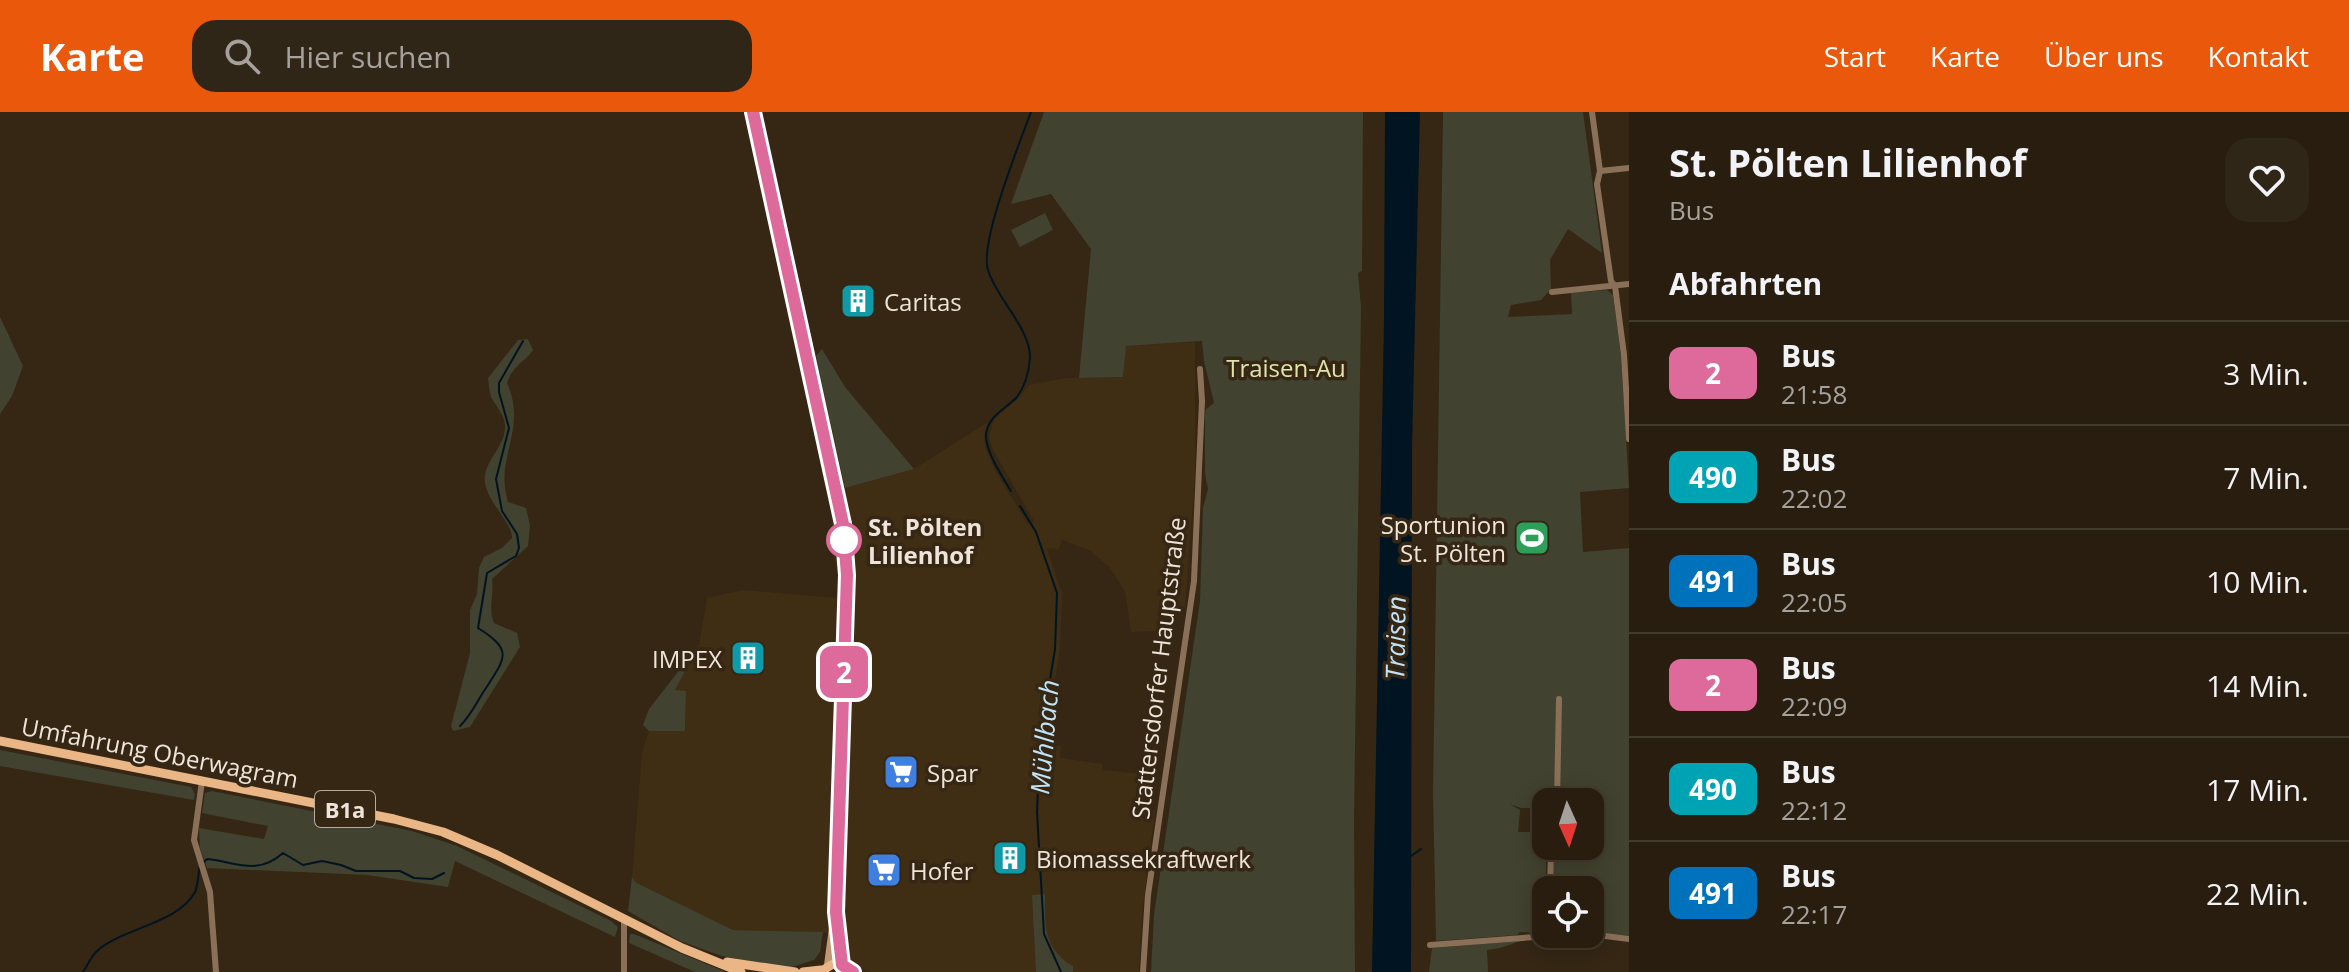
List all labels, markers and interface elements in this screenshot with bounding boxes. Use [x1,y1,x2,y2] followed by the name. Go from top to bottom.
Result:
[192,20,752,92] search box
[40,30,144,82] text: Karte
[220,34,264,78] icon: search
[284,36,452,77] text: Hier suchen
[1824,37,1886,75] text: Start
[1930,37,2000,75] text: Karte
[2044,37,2164,75] text: Über uns
[2208,37,2309,75] text: Kontakt
[1669,136,2027,188] text: St. Pölten Lilienhof
[2225,138,2309,222] button: heart
[1669,192,1714,228] text: Bus
[1669,263,1822,304] text: Abfahrten
[839,282,877,320] building icon: Caritas
[884,285,962,318] place label: Caritas
[1781,335,1836,376] text: Bus
[1226,351,1346,384] park label: Traisen-Au
[2223,353,2309,394] text: 3 Min.
[1705,354,1721,392] text: 2
[1781,376,1847,412] text: 21:58
[1781,439,1836,480] text: Bus
[2223,457,2309,498] text: 7 Min.
[1689,458,1737,496] text: 490
[1781,480,1847,516] text: 22:02
[1381,508,1506,569] place label: Sportunion St. Pölten
[868,510,982,571] place label: St. Pölten Lilienhof
[1123,515,1193,821] street label: Stattersdorfer Hauptstraße
[1513,519,1551,557] sports icon: Sportunion St. Pölten
[827,523,861,557] marker: St. Pölten Lilienhof
[1781,543,1836,584] text: Bus
[2206,561,2309,602] text: 10 Min.
[1689,562,1737,600] text: 491
[1781,584,1847,620] text: 22:05
[1376,596,1414,680] water label: Traisen
[729,639,767,677] building icon: IMPEX
[652,642,722,675] place label: IMPEX
[818,646,870,698] line badge: 2
[1781,647,1836,688] text: Bus
[836,653,852,691] text: 2
[2206,665,2309,706] text: 14 Min.
[1705,666,1721,704] text: 2
[1021,678,1067,796] water label: Mühlbach
[1781,688,1847,724] text: 22:09
[19,709,301,795] street label: Umfahrung Oberwagram
[1781,751,1836,792] text: Bus
[882,753,920,791] supermarket icon: Spar
[927,756,978,789] place label: Spar
[2206,769,2309,810] text: 17 Min.
[1689,770,1737,808] text: 490
[1532,788,1604,860] north arrow
[1532,788,1604,948] map controls
[315,791,375,827] road number: B1a
[1781,792,1847,828] text: 22:12
[991,839,1029,877] building icon: Biomassekraftwerk
[1036,842,1251,875] place label: Biomassekraftwerk
[865,851,903,889] supermarket icon: Hofer
[910,854,974,887] place label: Hofer
[1781,855,1836,896] text: Bus
[2206,873,2309,914] text: 22 Min.
[1689,874,1737,912] text: 491
[1532,876,1604,948] button: locate
[1781,896,1847,932] text: 22:17

